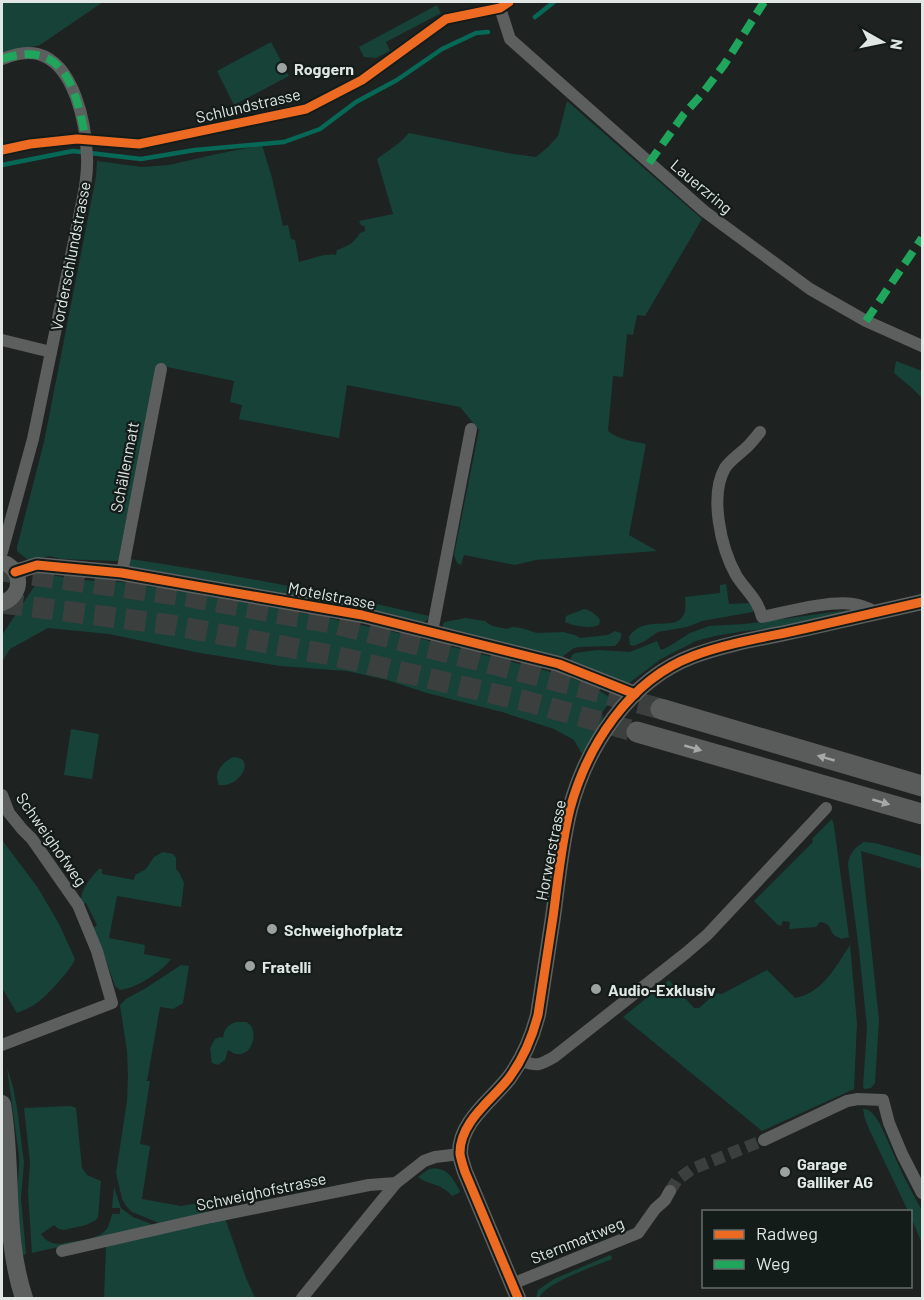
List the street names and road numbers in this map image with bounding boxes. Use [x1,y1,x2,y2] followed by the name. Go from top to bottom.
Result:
[194,84,302,126] street label: Schlundstrasse
[667,155,737,217] street label: Lauerzring
[46,180,94,332] street label: Vorderschlundstrasse
[106,420,142,514] street label: Schällenmatt
[286,577,378,613] street label: Motelstrasse
[13,789,91,889] street label: Schweighofweg
[531,798,569,902] street label: Horwerstrasse
[194,1168,328,1214] street label: Schweighofstrasse
[527,1213,627,1267] street label: Sternmattweg

